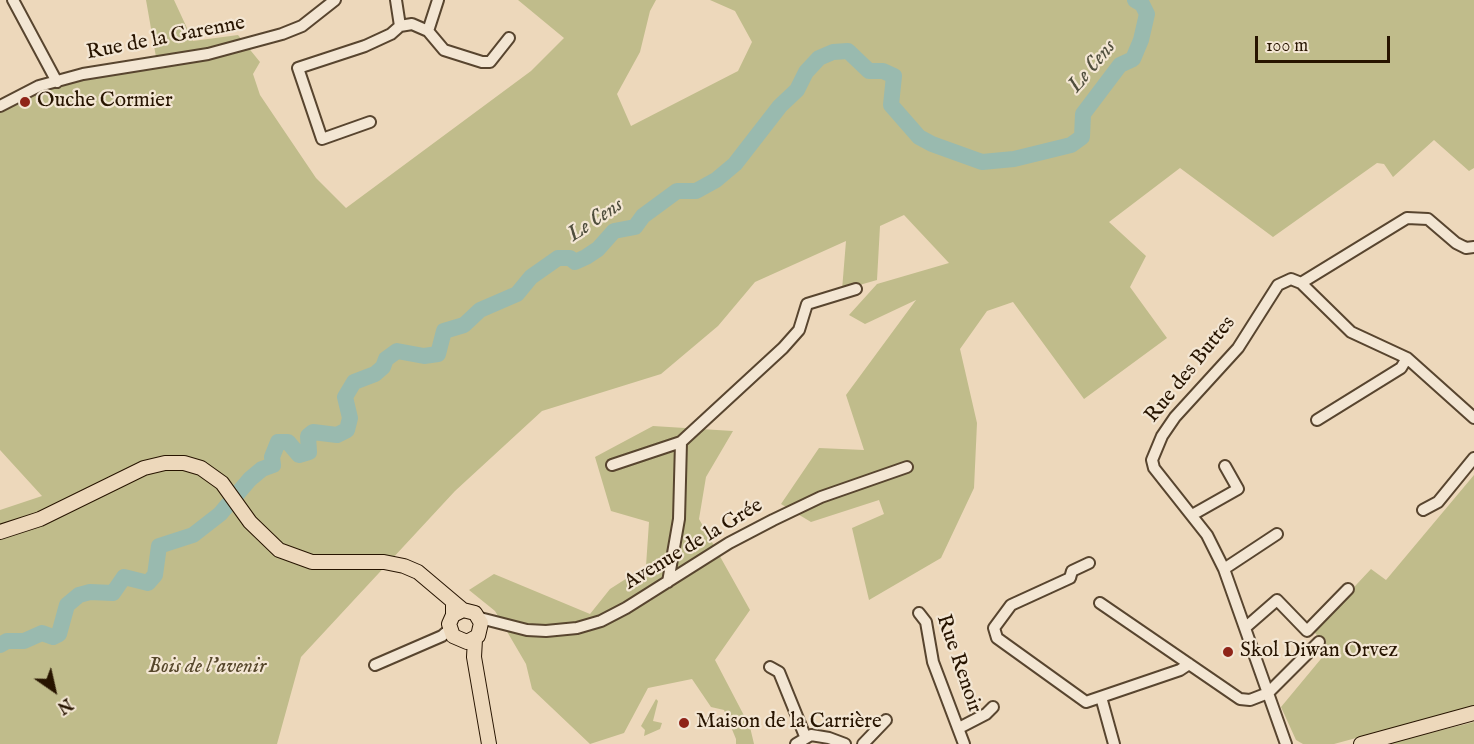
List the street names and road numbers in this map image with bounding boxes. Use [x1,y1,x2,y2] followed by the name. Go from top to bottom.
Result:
[85,11,247,67] street label: Rue de la Garenne
[1140,312,1242,428] street label: Rue des Buttes
[620,494,768,596] street label: Avenue de la Grée
[929,612,987,716] street label: Rue Renoir

